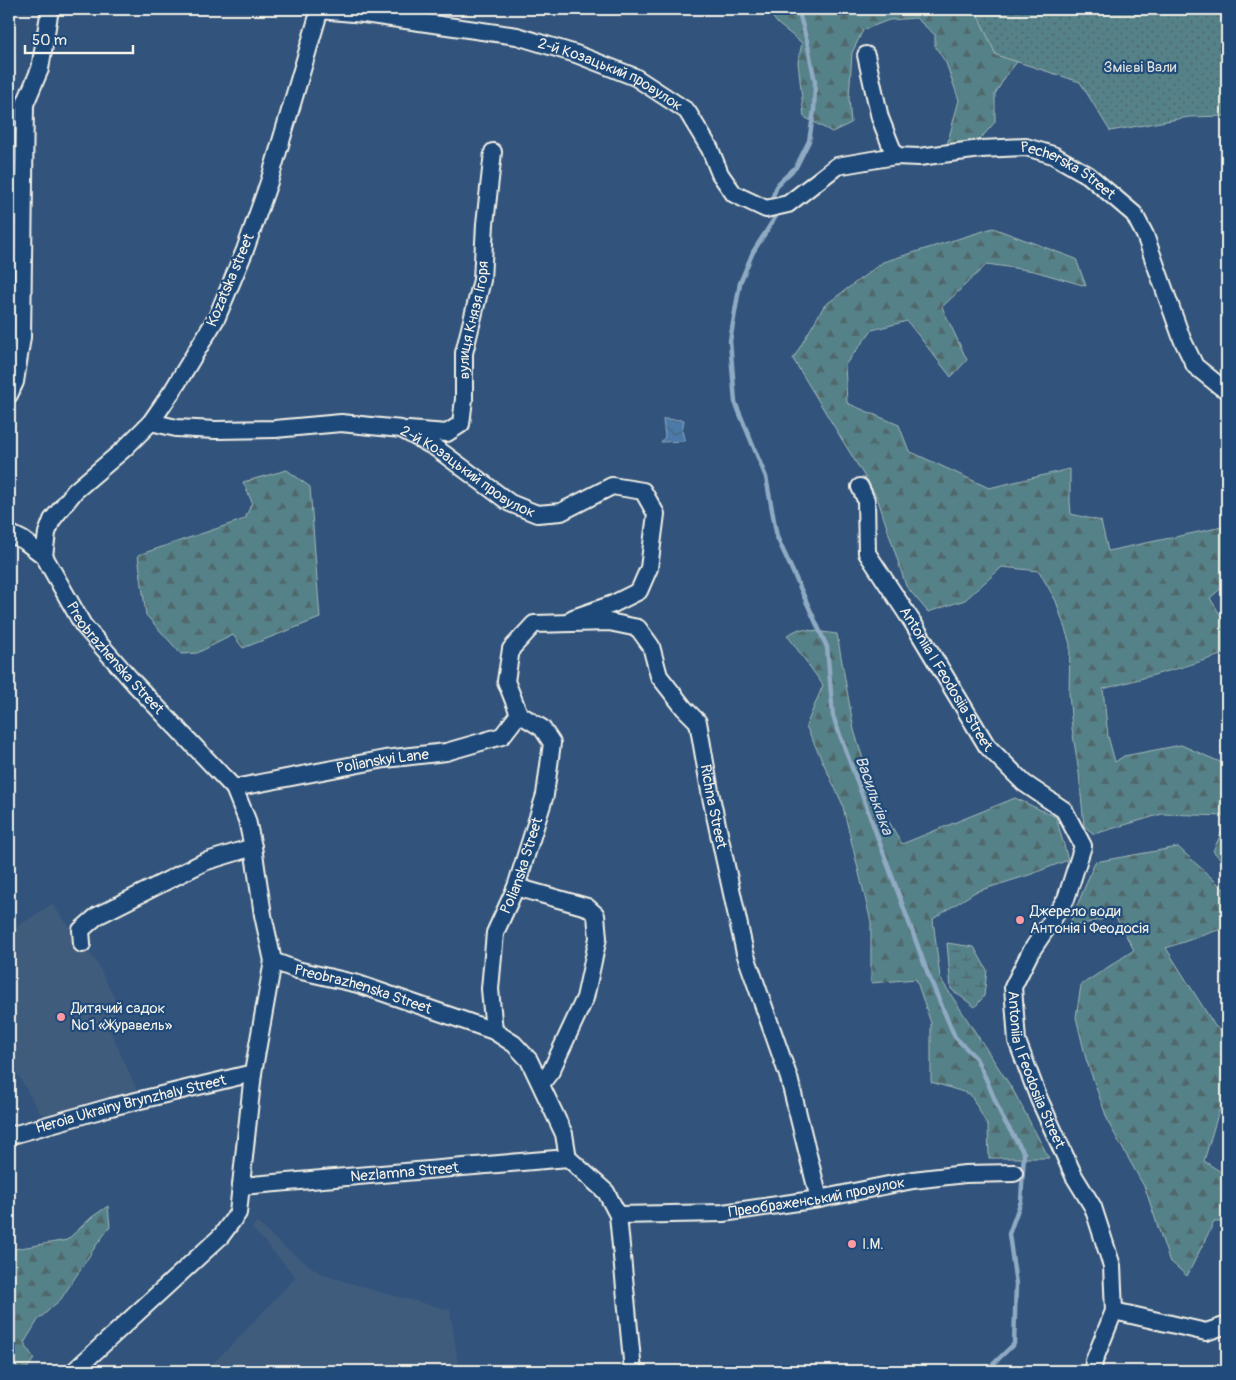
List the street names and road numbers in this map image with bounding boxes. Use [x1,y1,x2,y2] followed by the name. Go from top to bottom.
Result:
[536,34,686,116] street label: 2-й Козацький провулок
[1020,138,1120,205] street label: Pecherska Street
[202,230,259,330] street label: Kozatska street
[455,260,493,379] street label: вулиця Князя Ігоря
[397,421,538,522] street label: 2-й Козацький провулок
[62,598,169,719] street label: Preobrazhenska Street
[895,603,997,757] street label: Antoniia I Feodosiia Street
[335,745,430,778] street label: Polianskyi Lane
[696,763,731,851] street label: Richna Street
[496,814,548,917] street label: Polianska Street
[292,961,435,1019] street label: Preobrazhenska Street
[1003,990,1070,1152] street label: Antoniia I Feodosiia Street
[34,1071,229,1138] street label: Heroia Ukrainy Brynzhaly Street
[349,1158,460,1187] street label: Nezlamna Street
[727,1173,907,1222] street label: Преображенський провулок

